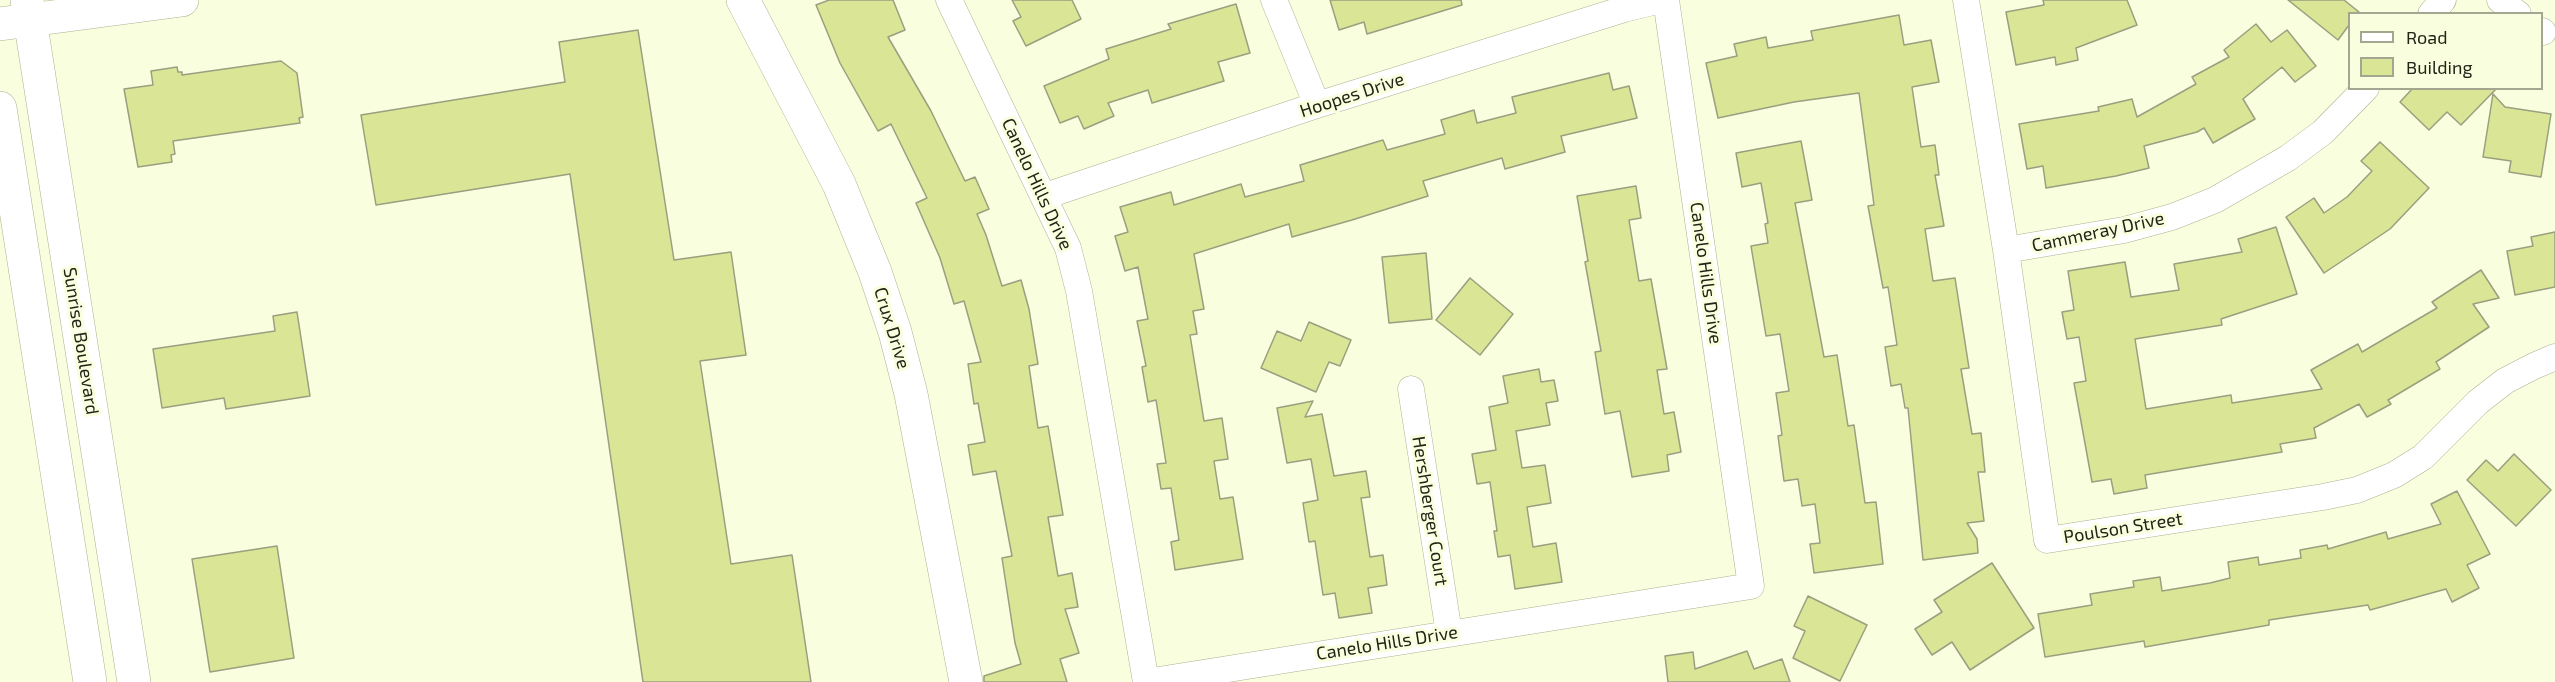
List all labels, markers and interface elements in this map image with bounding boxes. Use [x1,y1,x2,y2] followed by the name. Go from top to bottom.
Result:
[2348,12,2543,90] legend
[2406,26,2447,48] text: Road
[2406,56,2473,78] text: Building
[1297,68,1407,122] street label: Hoopes Drive
[997,115,1077,253] street label: Canelo Hills Drive
[1685,201,1727,345] street label: Canelo Hills Drive
[2030,207,2166,257] street label: Cammeray Drive
[59,266,103,416] street label: Sunrise Boulevard
[869,285,915,371] street label: Crux Drive
[1408,435,1452,587] street label: Hershberger Court
[2062,508,2184,548] street label: Poulson Street
[1315,621,1459,665] street label: Canelo Hills Drive

